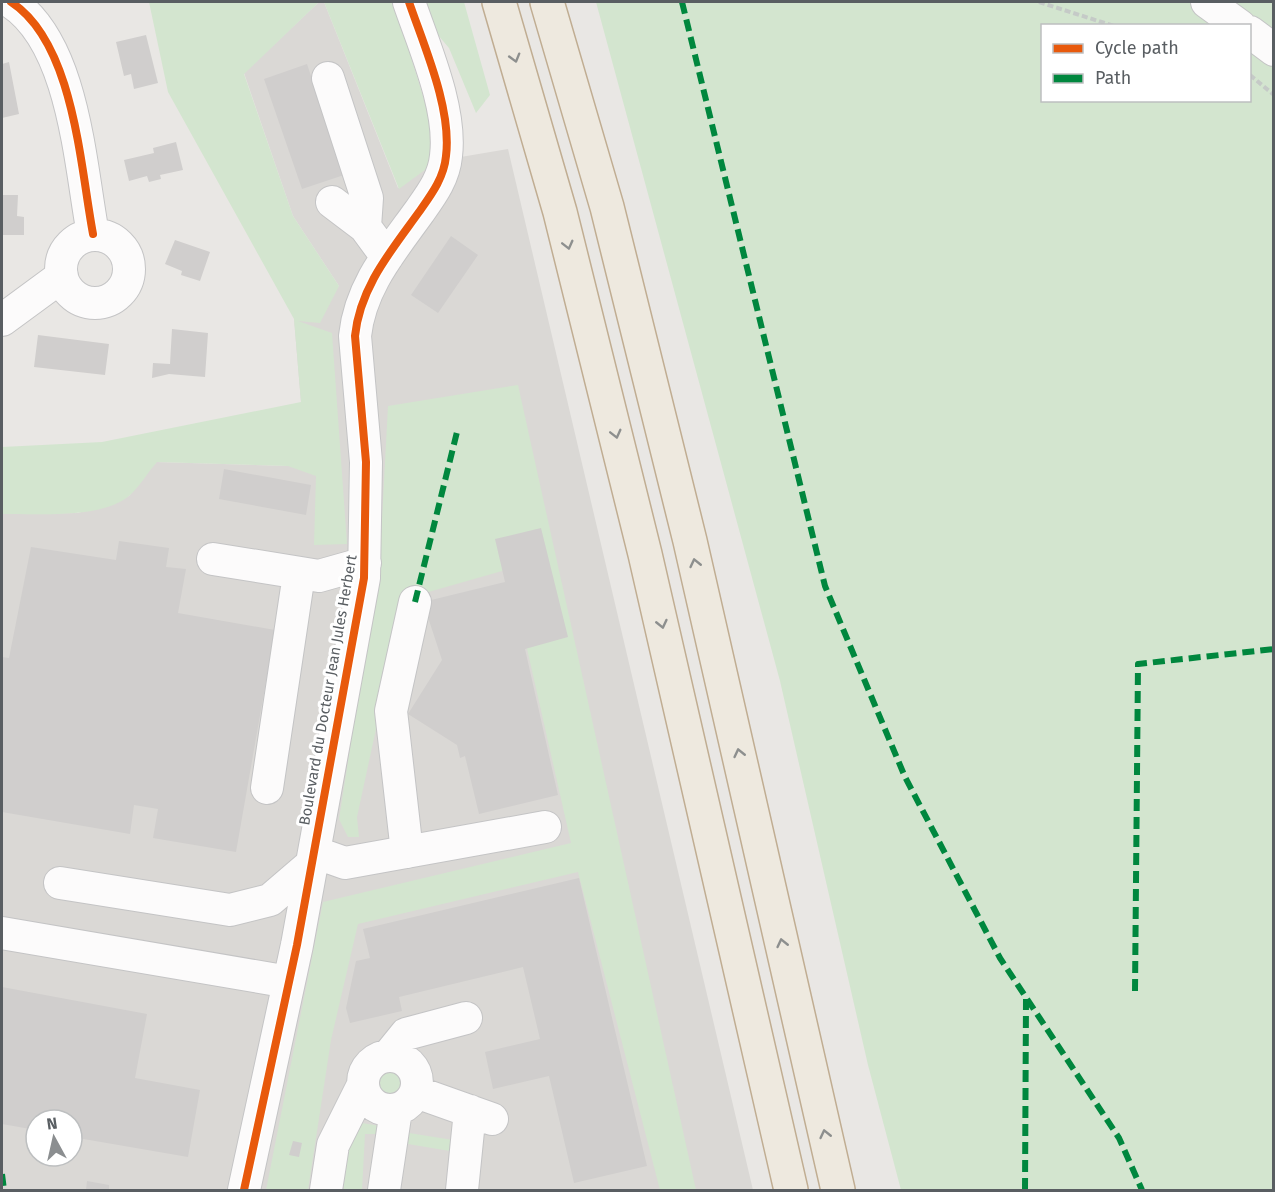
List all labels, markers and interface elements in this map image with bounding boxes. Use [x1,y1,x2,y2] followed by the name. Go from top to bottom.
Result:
[1041,24,1251,102] legend
[1095,37,1179,59] text: Cycle path
[508,52,520,63] one-way arrow
[1095,67,1131,89] text: Path
[561,240,574,250] one-way arrow
[609,429,622,439] one-way arrow
[295,553,361,827] street label: Boulevard du Docteur Jean Jules Herbert
[690,558,703,568] one-way arrow
[654,619,667,629] one-way arrow
[734,748,747,758] one-way arrow
[776,939,789,949] one-way arrow
[24,1108,84,1168] north arrow
[45,1113,59,1134] text: N
[820,1129,833,1139] one-way arrow

